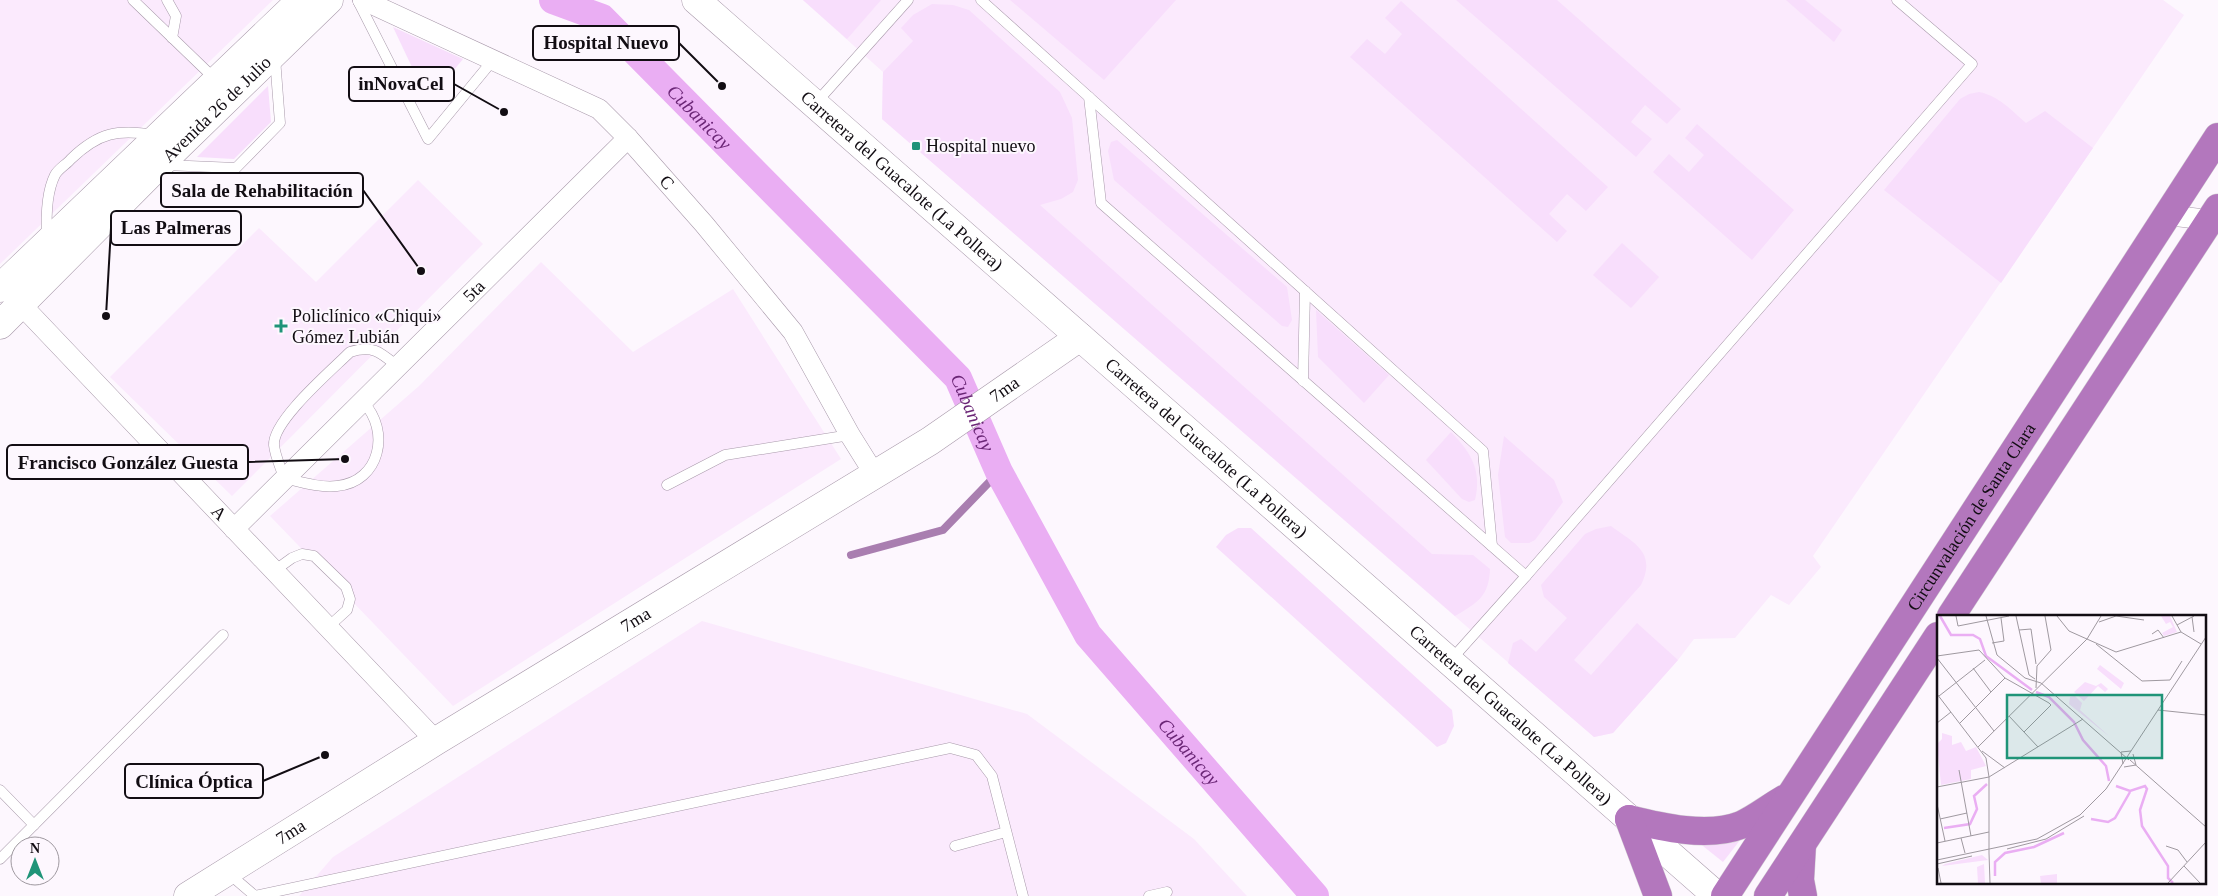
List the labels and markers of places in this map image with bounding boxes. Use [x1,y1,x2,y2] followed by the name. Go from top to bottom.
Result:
[533,26,679,60] callout: Hospital Nuevo
[349,67,454,101] callout: inNovaCel
[926,136,1036,156] place label: Hospital nuevo
[910,140,922,152] marker: Hospital nuevo
[161,173,363,207] callout: Sala de Rehabilitación
[111,211,241,245] callout: Las Palmeras
[292,306,442,347] place label: Policlínico «Chiqui» Gómez Lubián
[274,319,288,333] marker: Policlínico «Chiqui» Gómez Lubián
[7,445,248,479] callout: Francisco González Guesta
[125,764,263,798] callout: Clínica Óptica

